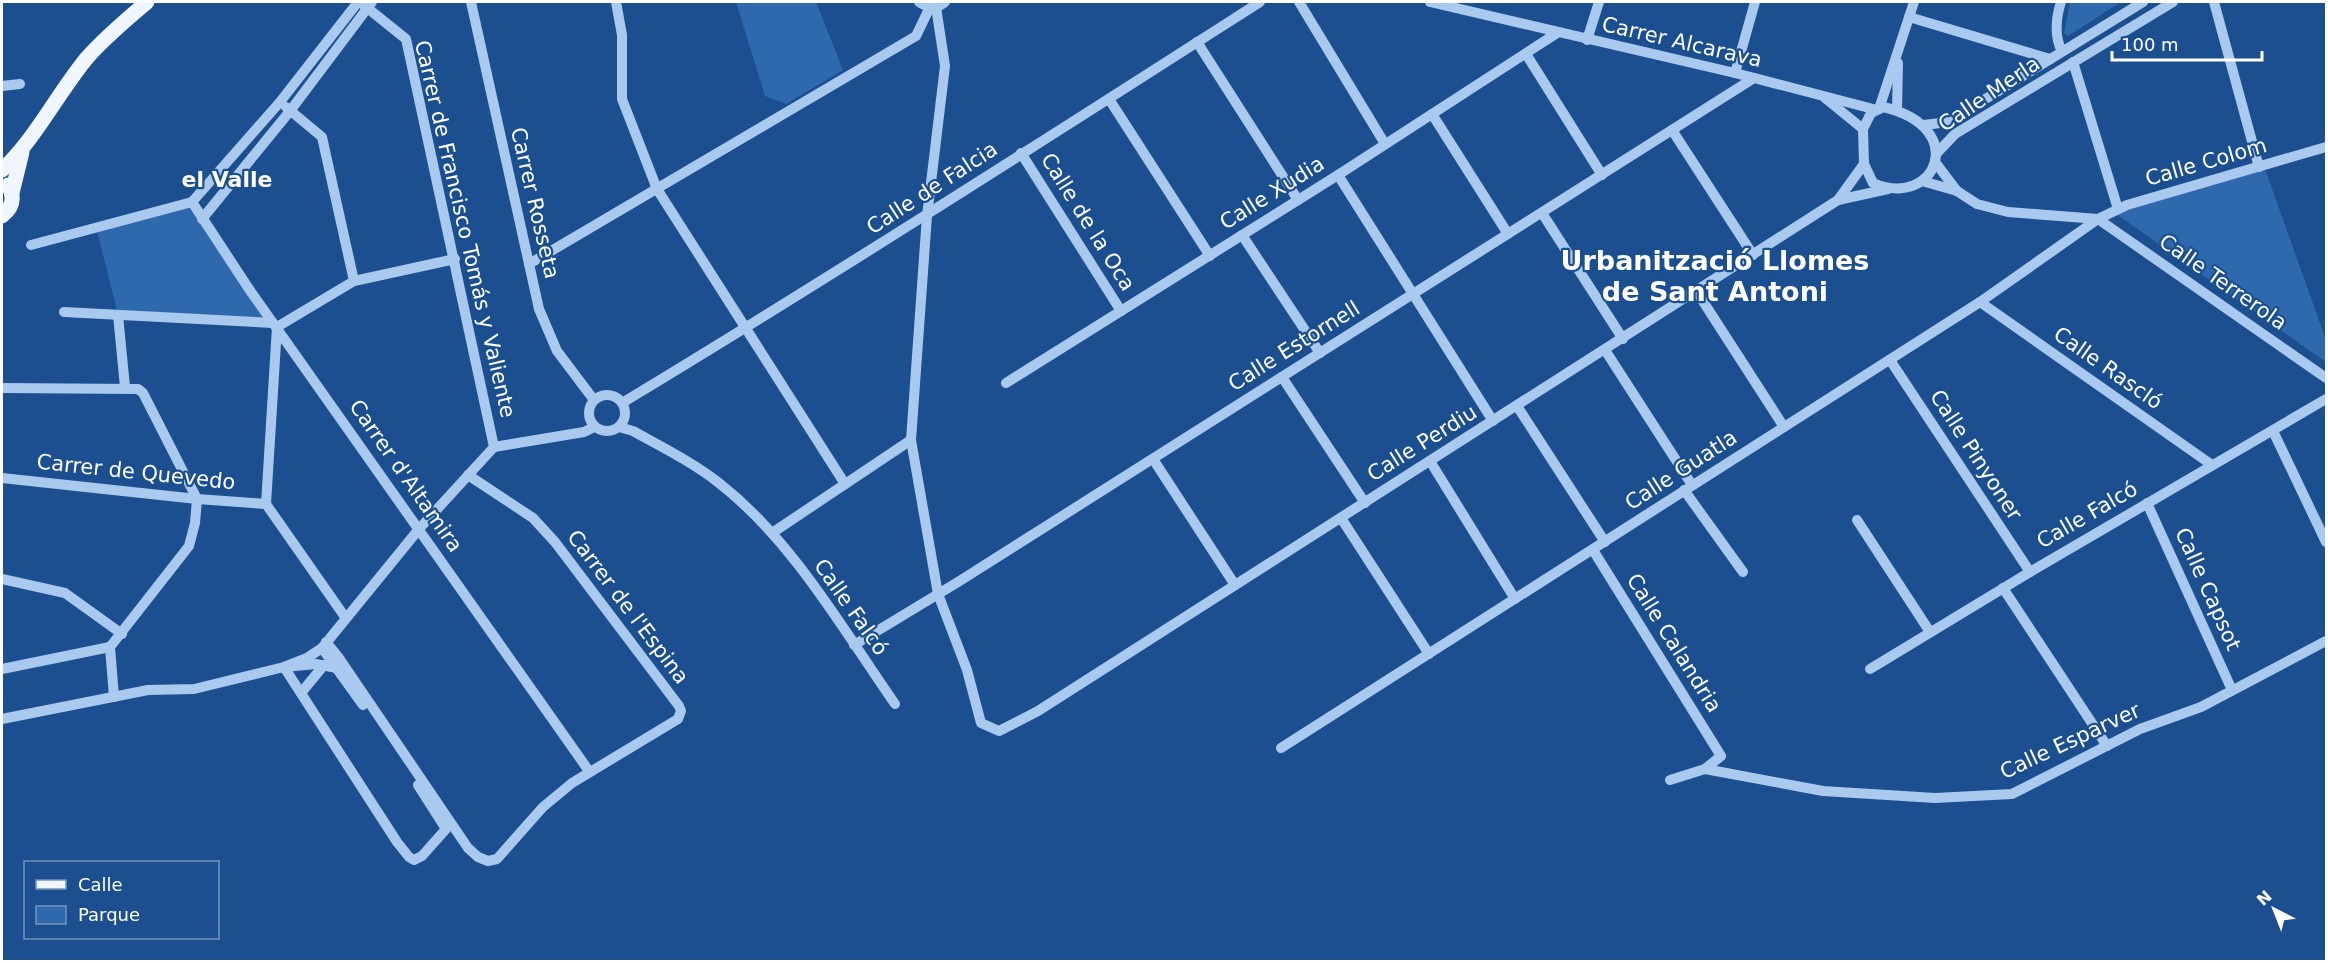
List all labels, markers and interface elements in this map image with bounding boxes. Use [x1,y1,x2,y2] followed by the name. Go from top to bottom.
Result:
[1600,12,1764,72] street label: Carrer Alcarava
[2112,24,2262,62] scale bar
[2121,34,2179,55] text: 100 m
[410,38,520,420] street label: Carrer de Francisco Tomás y Valiente
[1934,51,2044,137] street label: Calle Merla
[506,125,564,281] street label: Carrer Rosseta
[2142,133,2270,191] street label: Calle Colom
[862,137,1002,239] street label: Calle de Falcia
[1036,149,1140,295] street label: Calle de la Oca
[1215,151,1329,235] street label: Calle Xudia
[182,167,272,192] district label: el Valle
[2155,229,2291,335] street label: Calle Terrerola
[1561,245,1869,307] district label: Urbanització Llomes de Sant Antoni
[1224,296,1364,396] street label: Calle Estornell
[2049,322,2167,414] street label: Calle Rascló
[1925,385,2027,525] street label: Calle Pinyoner
[344,395,468,557] street label: Carrer d'Altamira
[1363,400,1481,486] street label: Calle Perdiu
[1621,425,1741,515] street label: Calle Guatla
[36,450,236,494] street label: Carrer de Quevedo
[2032,477,2142,553] street label: Calle Falcó
[2170,524,2246,654] street label: Calle Capsot
[562,525,694,689] street label: Carrer de l'Espina
[809,554,893,660] street label: Calle Falcó
[1622,569,1726,717] street label: Calle Calandria
[1996,698,2144,784] street label: Calle Esparver
[24,861,219,939] legend
[78,874,123,895] text: Calle
[2244,879,2304,939] north arrow
[2253,887,2276,910] text: N
[78,904,140,925] text: Parque

